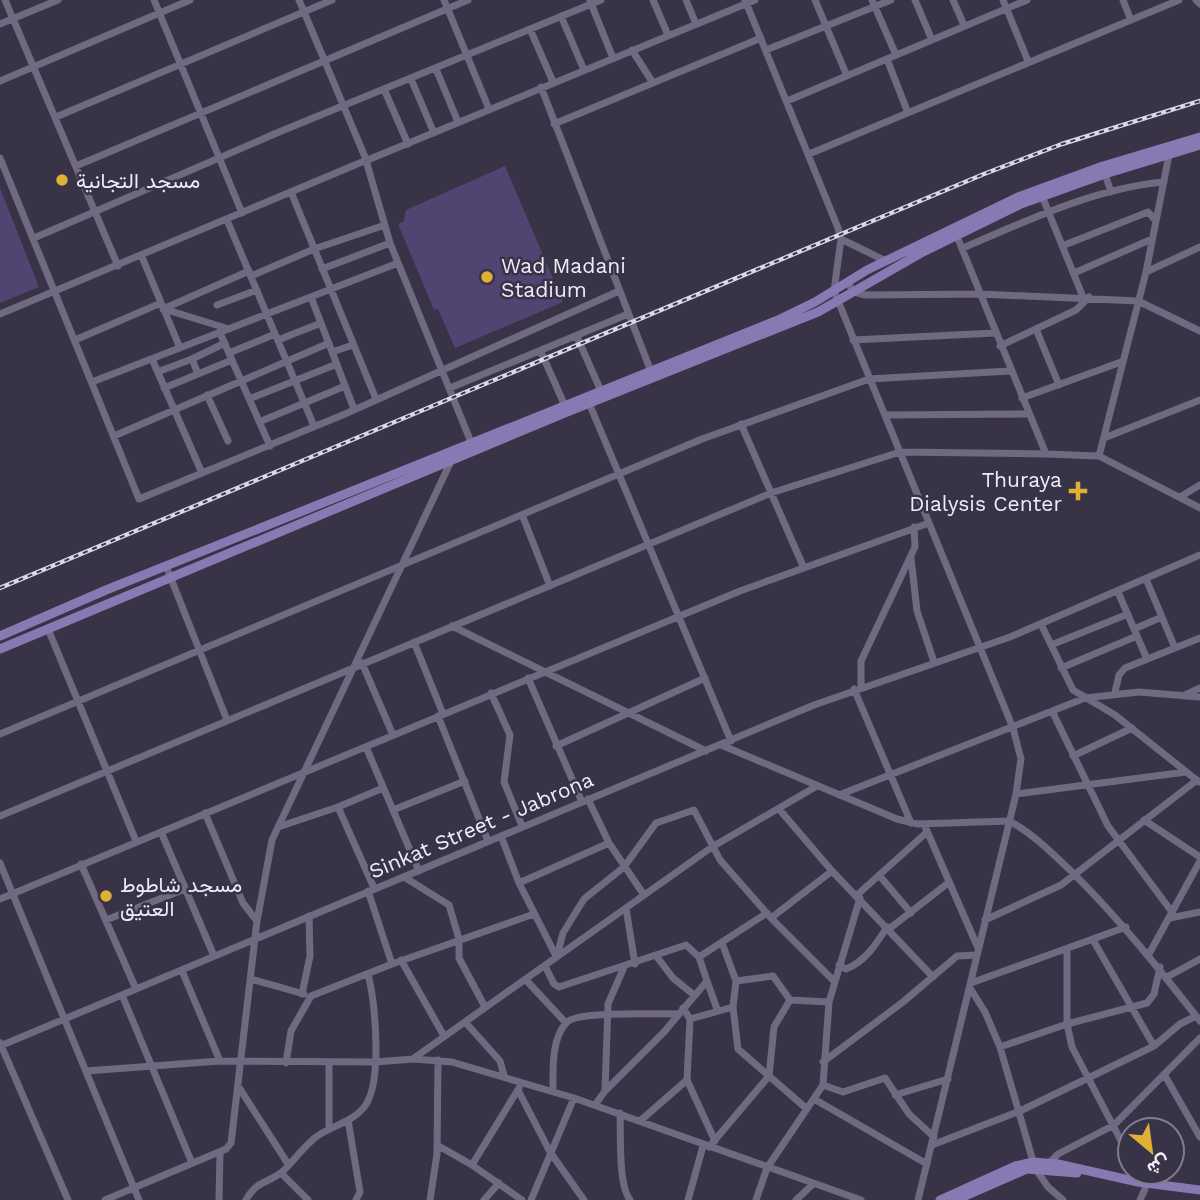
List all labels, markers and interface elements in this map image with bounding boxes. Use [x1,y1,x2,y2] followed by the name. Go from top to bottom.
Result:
[76,168,200,193] place label: مسجد التجانية
[54,172,70,188] marker: مسجد التجانية
[501,253,626,302] place label: Wad Madani Stadium
[479,269,495,285] marker: Wad Madani Stadium
[909,467,1062,516] place label: Thuraya Dialysis Center
[1068,481,1088,501] marker: Thuraya Dialysis Center
[365,766,597,884] street label: Sinkat Street - Jabrona
[120,872,242,921] place label: مسجد شاطوط العتيق
[98,888,114,904] marker: مسجد شاطوط العتيق
[1116,1116,1186,1186] north arrow
[1143,1150,1175,1181] text: ش

